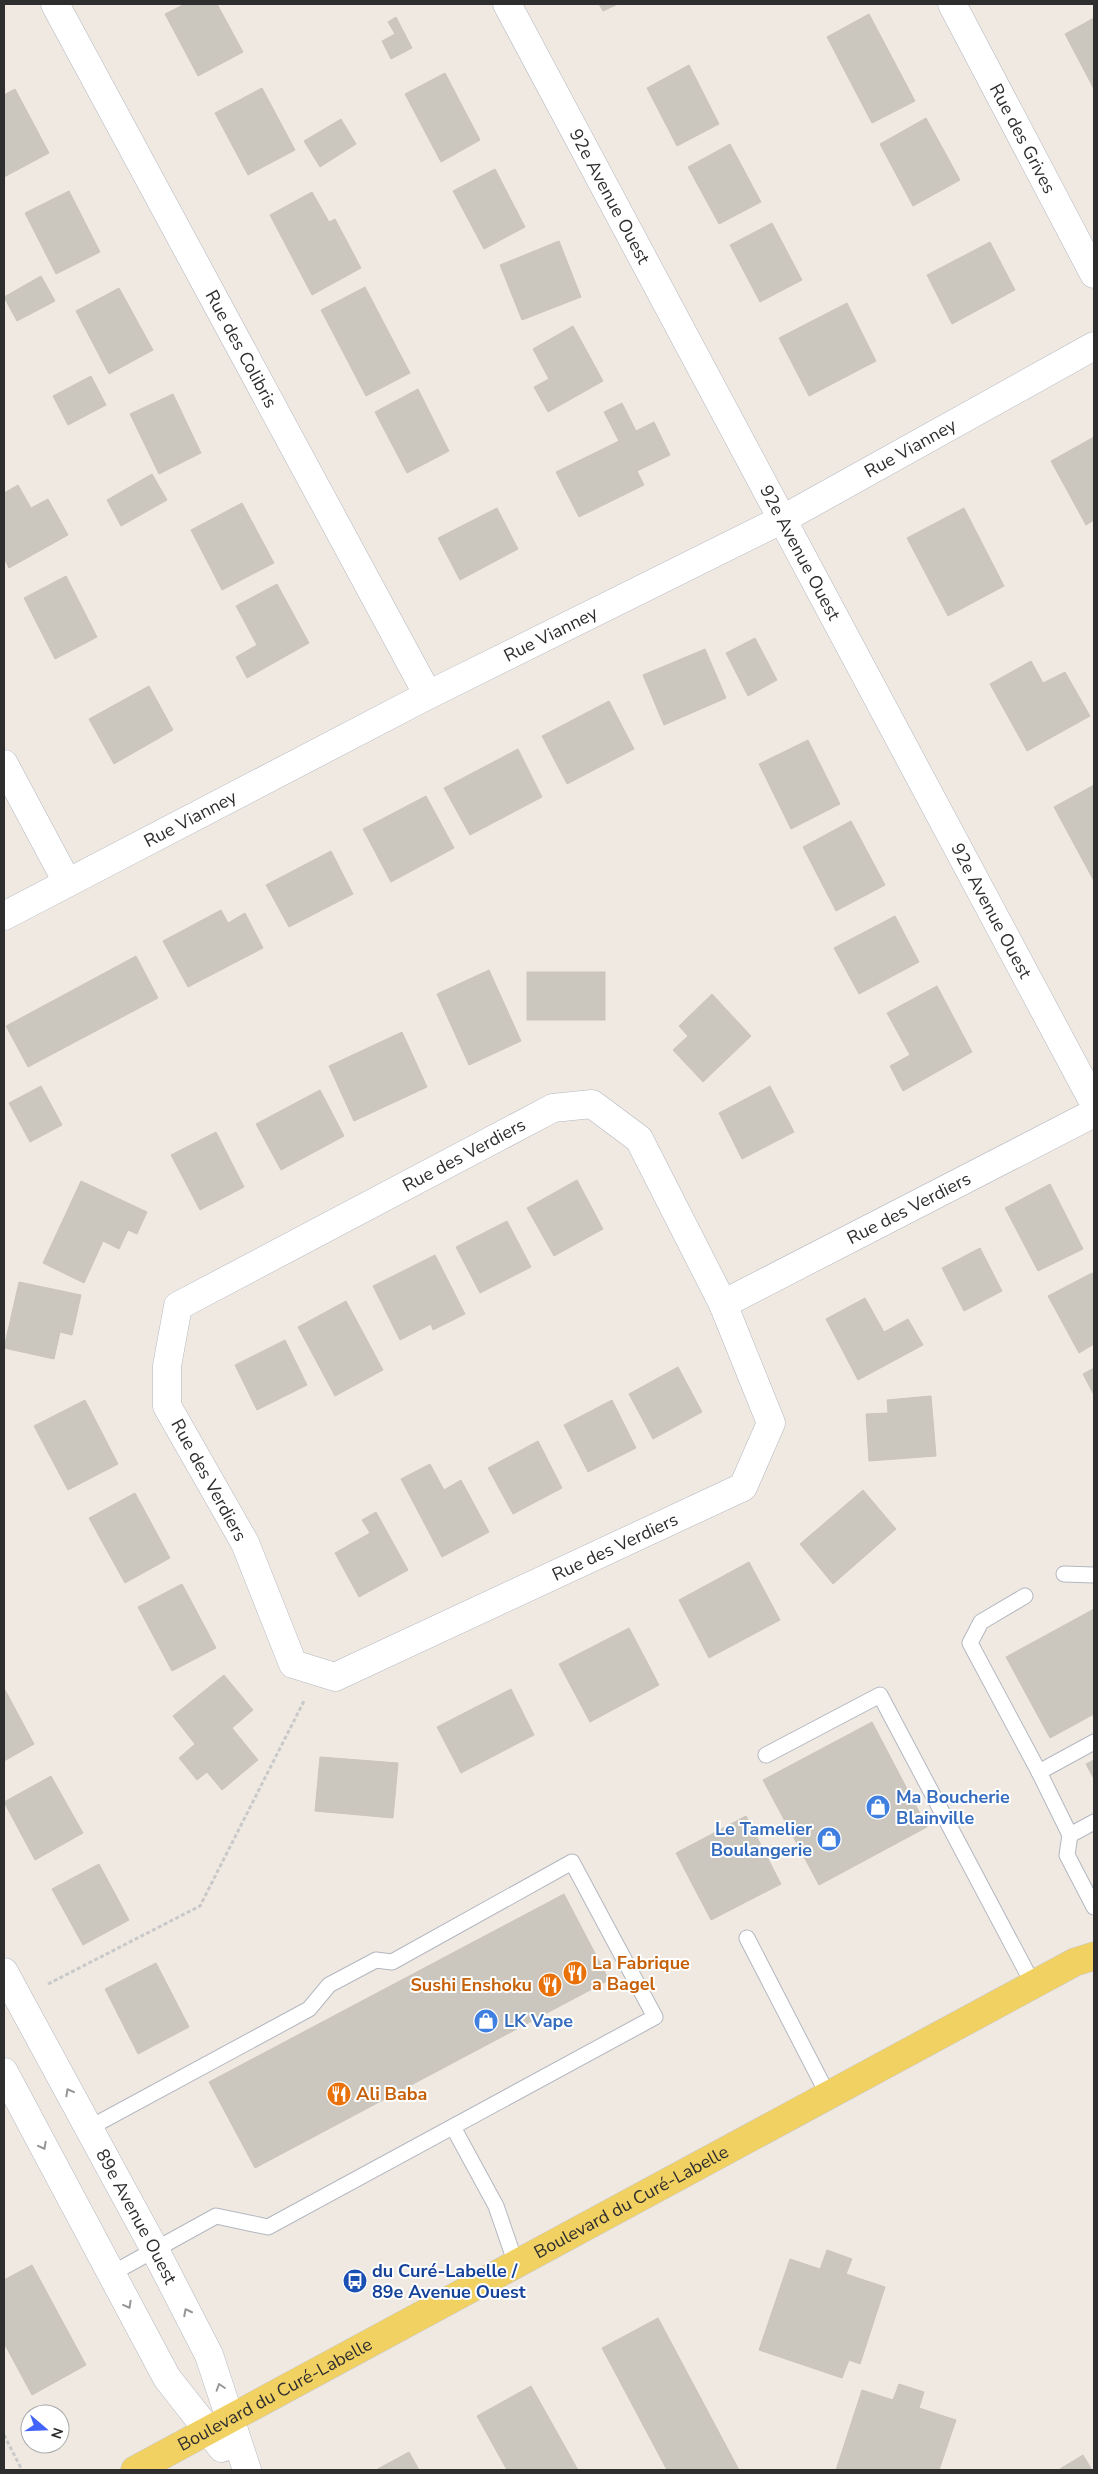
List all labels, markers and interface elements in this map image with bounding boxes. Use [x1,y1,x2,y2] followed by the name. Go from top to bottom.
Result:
[984,79,1062,198] street label: Rue des Grives
[564,124,656,269] street label: 92e Avenue Ouest
[200,286,283,412] street label: Rue des Colibris
[860,413,961,483] street label: Rue Vianney
[754,481,846,625] street label: 92e Avenue Ouest
[500,601,602,668] street label: Rue Vianney
[140,784,242,853] street label: Rue Vianney
[945,839,1038,983] street label: 92e Avenue Ouest
[398,1112,530,1198] street label: Rue des Verdiers
[843,1166,975,1250] street label: Rue des Verdiers
[165,1415,253,1545] street label: Rue des Verdiers
[548,1507,682,1587] street label: Rue des Verdiers
[896,1785,1010,1830] place label: Ma Boucherie Blainville
[865,1794,891,1820] shop icon: Ma Boucherie Blainville
[711,1817,812,1862] place label: Le Tamelier Boulangerie
[816,1826,842,1852] shop icon: Le Tamelier Boulangerie
[592,1951,690,1996] place label: La Fabrique a Bagel
[562,1960,588,1986] restaurant icon: La Fabrique a Bagel
[537,1972,563,1998] restaurant icon: Sushi Enshoku
[410,1973,532,1997] place label: Sushi Enshoku
[473,2008,499,2034] shop icon: LK Vape
[504,2009,573,2033] place label: LK Vape
[326,2081,352,2107] restaurant icon: Ali Baba
[356,2082,427,2106] place label: Ali Baba
[65,2088,75,2097] one-way arrow
[530,2140,733,2264] street label: Boulevard du Curé-Labelle
[37,2141,47,2150] one-way arrow
[90,2145,183,2289] street label: 89e Avenue Ouest
[372,2259,526,2304] place label: du Curé-Labelle / 89e Avenue Ouest
[342,2268,368,2294] bus stop icon: du Curé-Labelle / 89e Avenue Ouest
[122,2300,132,2309] one-way arrow
[183,2308,193,2317] one-way arrow
[173,2332,376,2457] street label: Boulevard du Curé-Labelle
[215,2383,225,2392] one-way arrow
[20,2404,70,2454] north arrow
[46,2425,68,2441] text: N

